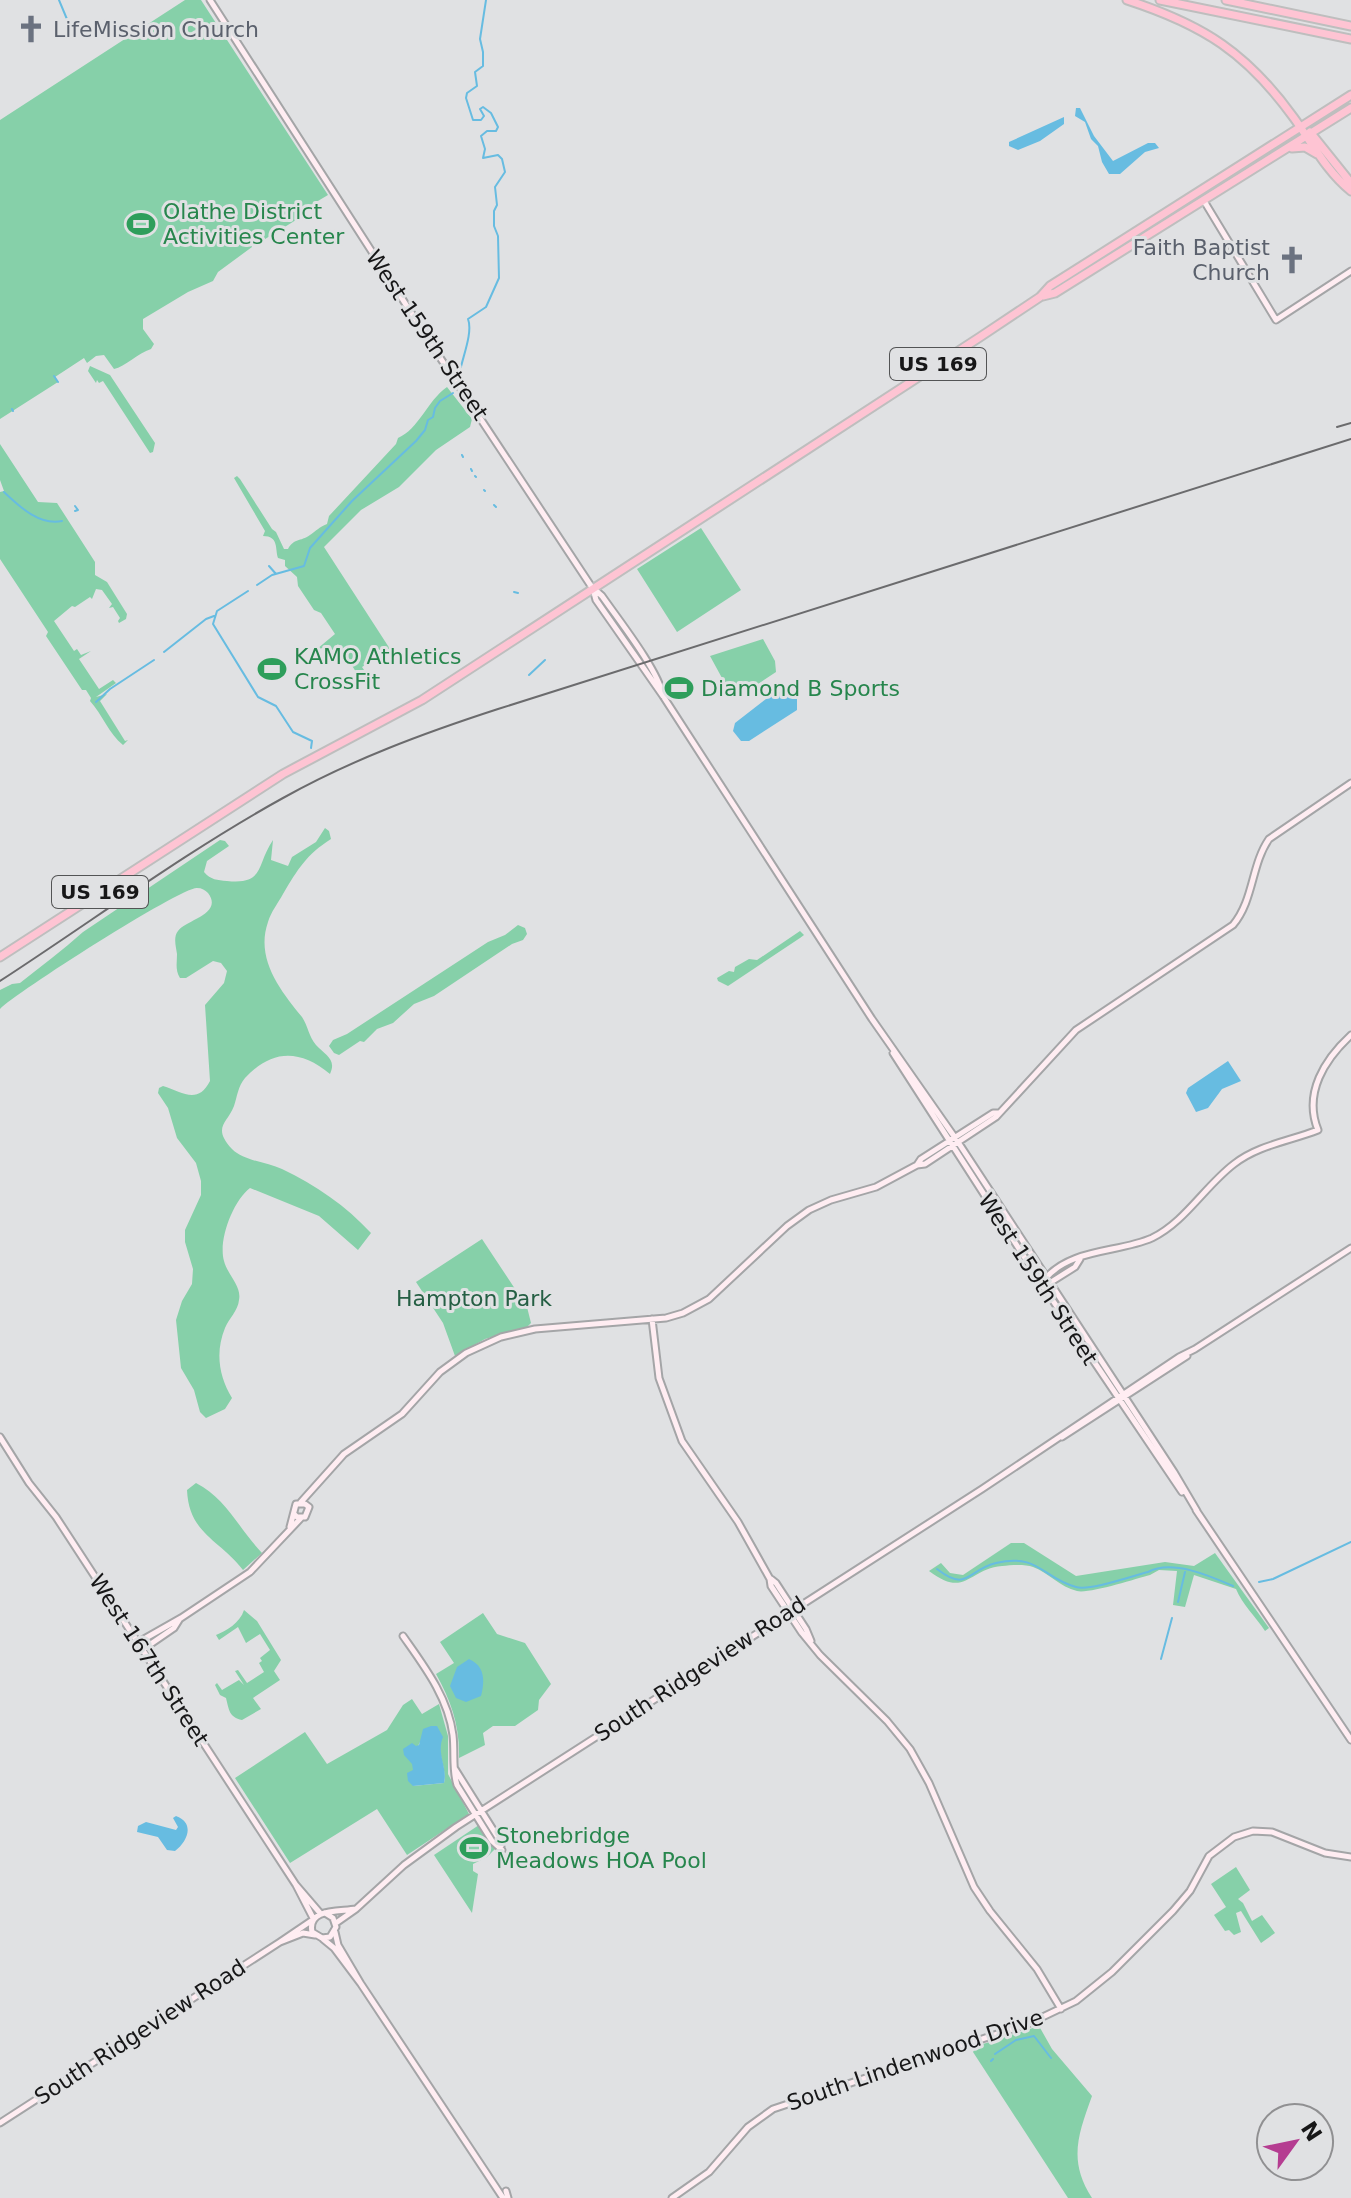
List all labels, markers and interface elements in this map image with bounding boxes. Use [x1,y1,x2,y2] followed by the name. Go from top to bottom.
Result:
[16,14,46,44] church icon: LifeMission Church
[53,17,259,42] place label: LifeMission Church
[163,199,345,249] place label: Olathe District Activities Center
[126,209,156,239] sports icon: Olathe District Activities Center
[1133,235,1270,285] place label: Faith Baptist Church
[361,245,493,425] street label: West 159th Street
[1277,245,1307,275] church icon: Faith Baptist Church
[890,348,986,380] road number: US 169
[294,644,462,694] place label: KAMO Athletics CrossFit
[257,654,287,684] sports icon: KAMO Athletics CrossFit
[664,673,694,703] sports icon: Diamond B Sports
[701,676,900,701] place label: Diamond B Sports
[52,876,148,908] road number: US 169
[973,1189,1103,1370] street label: West 159th Street
[396,1286,552,1311] park label: Hampton Park
[84,1570,214,1751] street label: West 167th Street
[590,1591,810,1747] street label: South Ridgeview Road
[496,1823,707,1873] place label: Stonebridge Meadows HOA Pool
[459,1833,489,1863] sports icon: Stonebridge Meadows HOA Pool
[30,1954,250,2110] street label: South Ridgeview Road
[784,2004,1046,2116] street label: South Lindenwood Drive
[1255,2102,1335,2182] north arrow
[1296,2117,1327,2146] text: N

